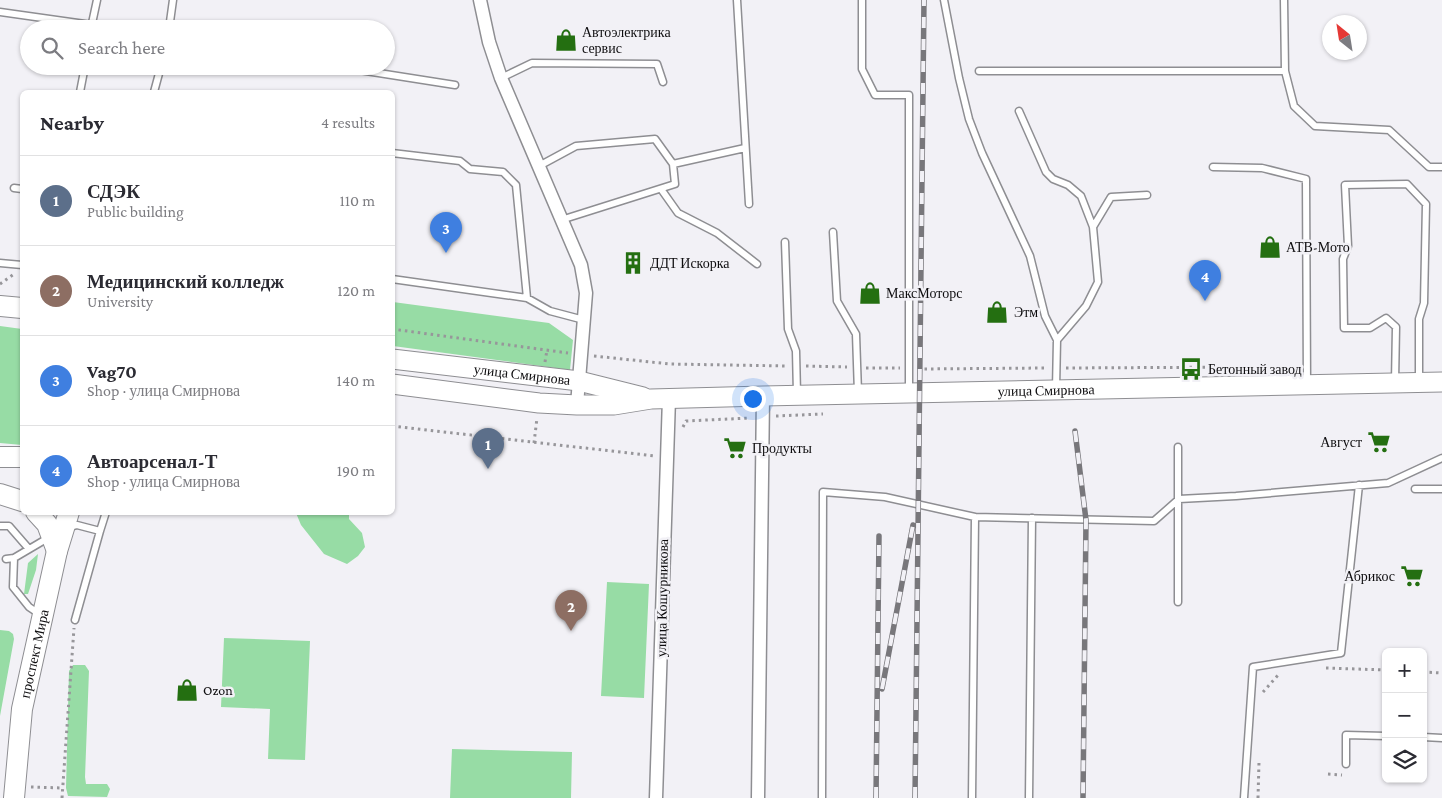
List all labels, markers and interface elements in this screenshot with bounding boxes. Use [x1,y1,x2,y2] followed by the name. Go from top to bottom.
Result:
[1322,15,1367,60] north arrow
[20,20,395,75] search box
[582,24,671,56] place label: Автоэлектрика сервис
[553,27,579,53] shop icon: Автоэлектрика сервис
[38,34,66,62] icon: search
[78,37,165,58] text: Search here
[40,111,104,135] text: Nearby
[321,114,375,131] text: 4 results
[87,181,140,202] text: СДЭК
[53,192,59,209] text: 1
[339,192,375,209] text: 110 m
[87,203,184,220] text: Public building
[430,212,462,253] pin: 3
[1257,234,1283,260] shop icon: АТВ-Мото
[1286,239,1350,255] place label: АТВ-Мото
[620,250,646,276] building icon: ДДТ Искорка
[650,255,730,271] place label: ДДТ Искорка
[1189,260,1221,301] pin: 4
[87,271,284,292] text: Медицинский колледж
[857,280,883,306] shop icon: МаксМоторс
[52,282,60,299] text: 2
[337,282,375,299] text: 120 m
[886,285,962,301] place label: МаксМоторс
[87,293,153,310] text: University
[984,299,1010,325] shop icon: Этм
[1014,304,1038,320] place label: Этм
[1178,356,1204,382] bus stop icon: Бетонный завод
[87,361,137,382] text: Vag70
[473,361,572,388] street label: улица Смирнова
[1208,361,1302,377] place label: Бетонный завод
[52,372,60,389] text: 3
[337,372,375,389] text: 140 m
[997,381,1096,399] street label: улица Смирнова
[87,382,240,399] text: Shop · улица Смирнова
[740,386,766,412] your location
[472,428,504,469] pin: 1
[1366,429,1392,455] supermarket icon: Август
[1320,434,1362,450] place label: Август
[722,435,748,461] supermarket icon: Продукты
[752,440,813,456] place label: Продукты
[87,451,217,472] text: Автоарсенал-Т
[52,462,60,479] text: 4
[337,462,375,479] text: 190 m
[87,473,240,490] text: Shop · улица Смирнова
[653,538,671,657] street label: улица Кошурникова
[1399,563,1425,589] supermarket icon: Абрикос
[1344,568,1395,584] place label: Абрикос
[555,590,587,631] pin: 2
[17,607,52,700] street label: проспект Мира
[1382,648,1427,783] map controls
[1382,648,1427,693] button: +
[174,677,200,703] shop icon: Ozon
[203,682,233,698] place label: Ozon
[1382,693,1427,738] button: −
[1382,738,1427,783] button: layers

